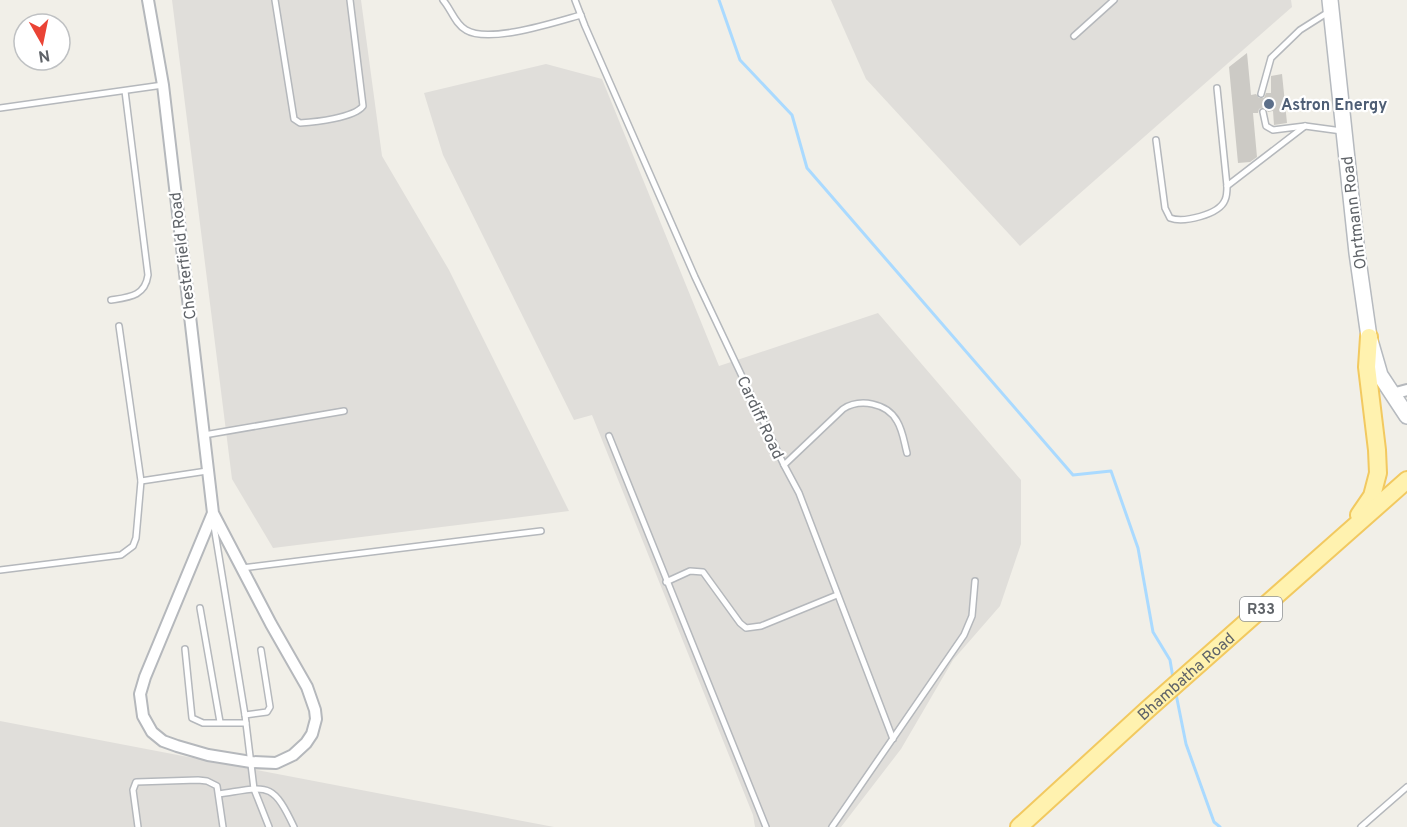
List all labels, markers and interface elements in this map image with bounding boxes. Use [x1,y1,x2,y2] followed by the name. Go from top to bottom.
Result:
[12,12,72,72] north arrow
[37,44,51,66] text: N
[1281,96,1387,116] place label: Astron Energy
[1262,97,1276,111] marker: Astron Energy
[1338,155,1372,271] street label: Ohrtmann Road
[166,191,202,321] street label: Chesterfield Road
[731,373,787,463] street label: Cardiff Road
[1240,597,1282,621] road number: R33
[1134,629,1240,726] street label: Bhambatha Road

